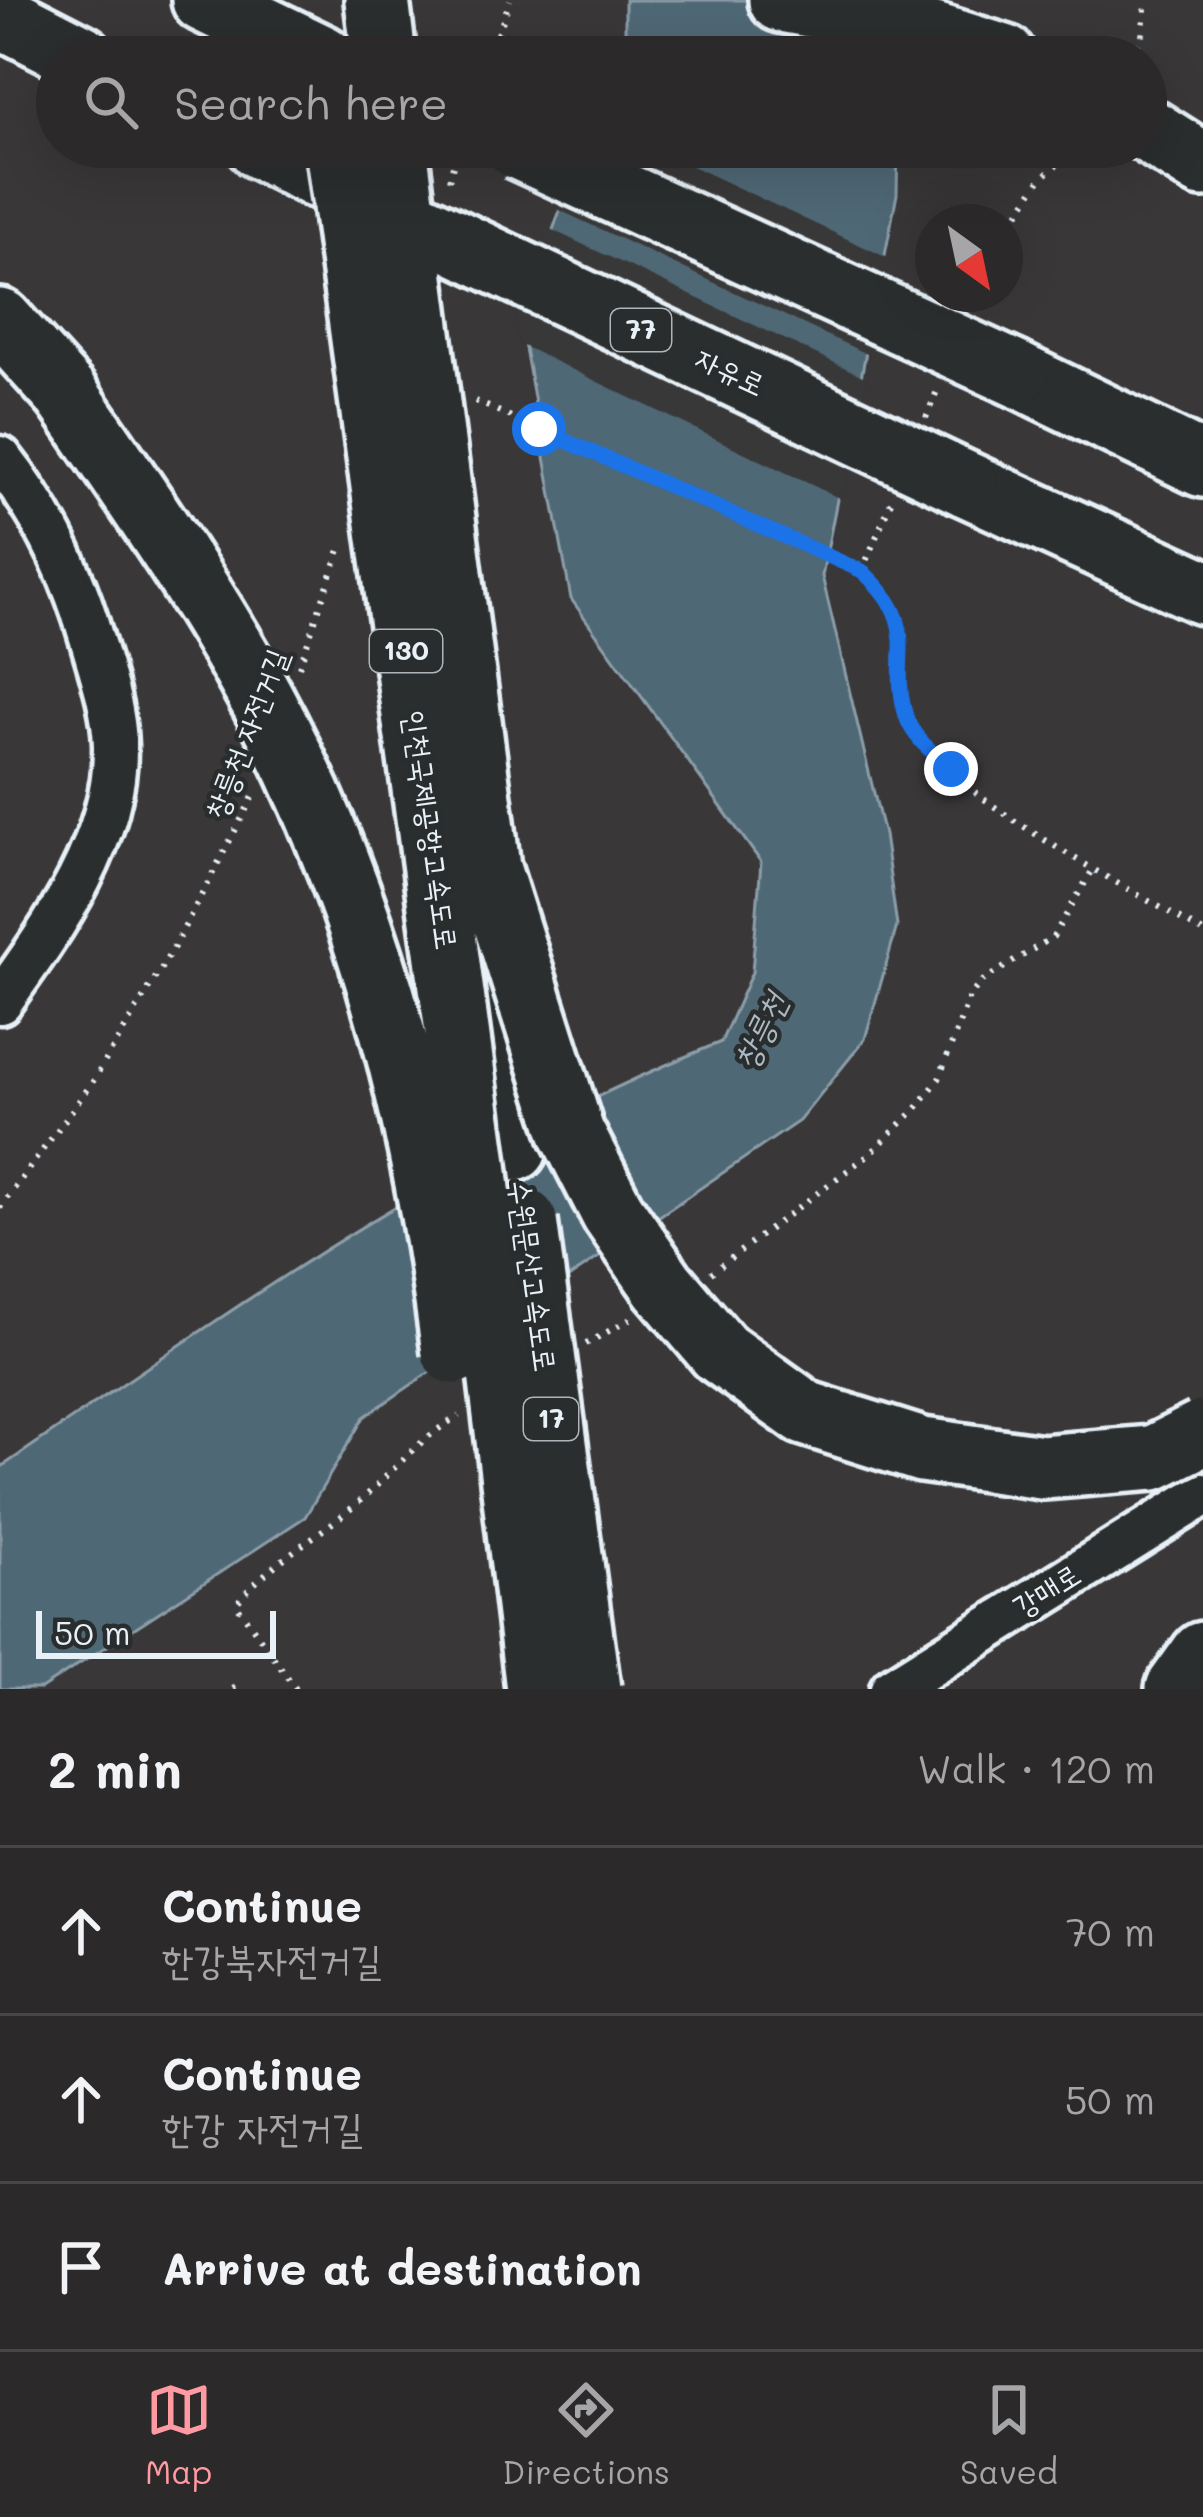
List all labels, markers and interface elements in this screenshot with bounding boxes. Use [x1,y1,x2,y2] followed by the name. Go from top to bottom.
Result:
[36,36,1167,168] search box
[78,69,144,135] icon: search
[174,73,448,131] text: Search here
[915,204,1023,312] north arrow
[611,309,671,351] road number: 77
[690,337,772,404] street label: 자유로
[512,402,566,456] route start
[370,630,442,672] road number: 130
[194,643,296,824] street label: 창릉천 자전거길
[395,707,469,952] street label: 인천국제공항고속도로
[924,742,978,796] route end
[722,982,797,1076] water label: 창릉천
[501,1177,567,1374] street label: 수원문산고속도로
[524,1398,578,1440] road number: 17
[1005,1553,1087,1625] street label: 강매로
[36,1605,276,1658] scale bar
[54,1610,130,1653] text: 50 m
[48,1734,182,1801] text: 2 min
[917,1742,1155,1793] text: Walk · 120 m
[162,1875,362,1933] text: Continue
[48,1898,114,1964] icon: ahead
[1066,1905,1155,1956] text: 70 m
[162,1933,382,1984] text: 한강북자전거길
[162,2043,362,2101] text: Continue
[48,2066,114,2132] icon: ahead
[1065,2073,1155,2124] text: 50 m
[162,2101,363,2152] text: 한강 자전거길
[48,2234,114,2300] icon: arrive
[162,2238,642,2296] text: Arrive at destination
[145,2377,212,2492] tab: Map
[502,2377,670,2492] tab: Directions
[960,2377,1058,2492] tab: Saved

